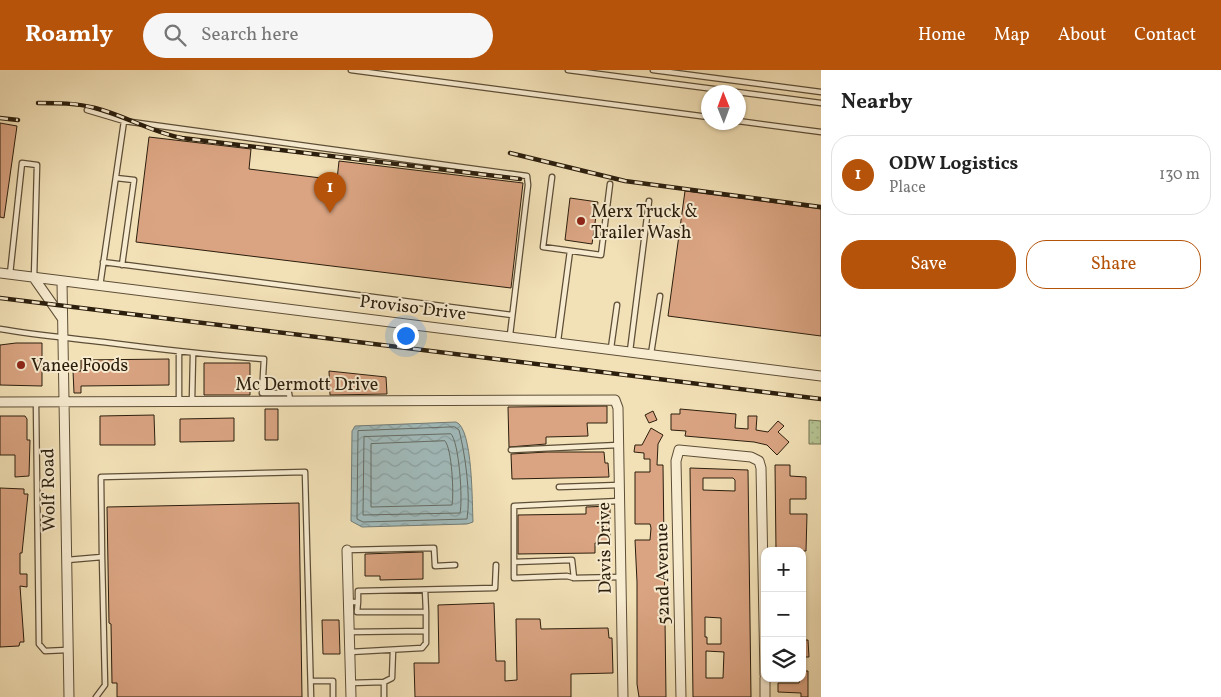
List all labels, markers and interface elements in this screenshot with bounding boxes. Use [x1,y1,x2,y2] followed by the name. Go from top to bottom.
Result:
[143,13,493,58] search box
[25,18,113,52] text: Roamly
[161,21,189,49] icon: search
[201,22,298,48] text: Search here
[918,23,966,48] text: Home
[994,23,1030,48] text: Map
[1058,23,1106,48] text: About
[1134,23,1196,48] text: Contact
[701,85,746,130] north arrow
[841,88,912,117] text: Nearby
[889,151,1018,177] text: ODW Logistics
[855,164,861,186] text: 1
[1159,164,1200,186] text: 130 m
[314,172,346,213] pin: 1
[889,177,926,199] text: Place
[591,200,698,246] place label: Merx Truck & Trailer Wash
[575,215,587,227] marker: Merx Truck & Trailer Wash
[841,240,1016,289] button: Save
[1026,240,1201,289] button: Share
[358,290,468,327] street label: Proviso Drive
[393,323,419,349] your location
[31,354,128,379] place label: Vanee Foods
[15,359,27,371] marker: Vanee Foods
[236,373,378,398] street label: Mc Dermott Drive
[36,448,63,532] street label: Wolf Road
[592,502,619,594] street label: Davis Drive
[650,523,677,625] street label: 52nd Avenue
[761,547,806,682] map controls
[761,547,806,592] button: +
[761,592,806,637] button: −
[761,637,806,682] button: layers

